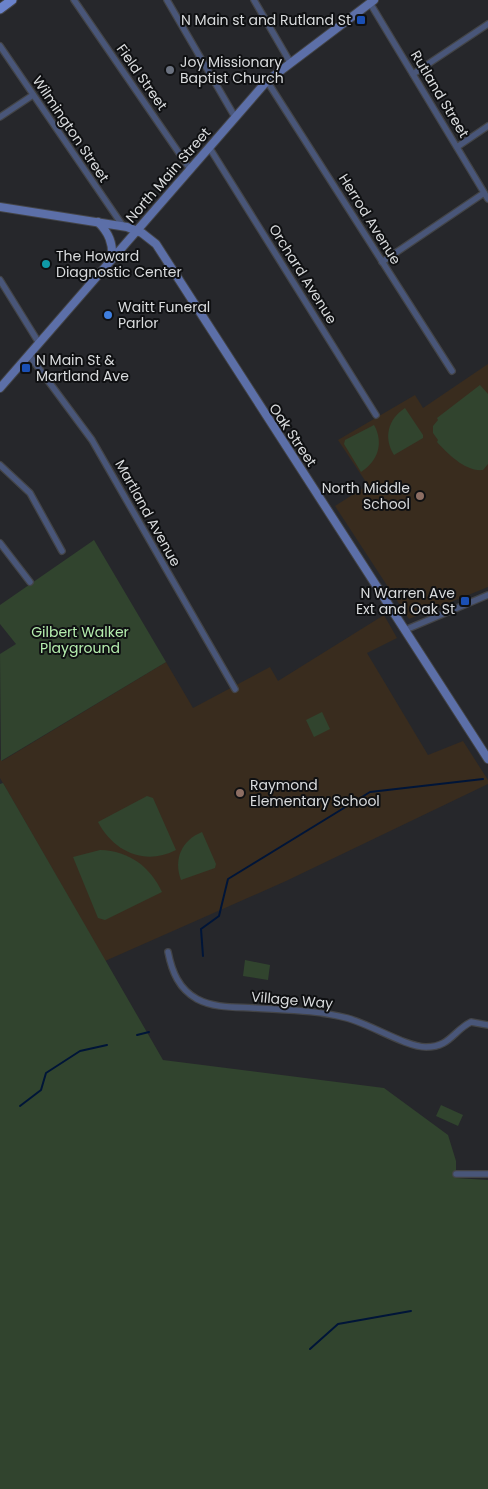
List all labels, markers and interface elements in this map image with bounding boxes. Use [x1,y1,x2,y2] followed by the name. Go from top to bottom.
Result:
[181,10,351,30] place label: N Main st and Rutland St
[355,14,367,26] marker: N Main st and Rutland St
[112,40,172,114] street label: Field Street
[406,47,474,141] street label: Rutland Street
[180,52,284,88] place label: Joy Missionary Baptist Church
[164,64,176,76] marker: Joy Missionary Baptist Church
[28,72,114,186] street label: Wilmington Street
[121,123,215,227] street label: North Main Street
[334,170,406,268] street label: Herrod Avenue
[264,220,342,328] street label: Orchard Avenue
[56,246,182,282] place label: The Howard Diagnostic Center
[40,258,52,270] marker: The Howard Diagnostic Center
[118,297,210,333] place label: Waitt Funeral Parlor
[102,309,114,321] marker: Waitt Funeral Parlor
[36,350,129,386] place label: N Main St & Martland Ave
[20,362,32,374] marker: N Main St & Martland Ave
[264,399,322,471] street label: Oak Street
[110,456,186,570] street label: Martland Avenue
[322,478,410,514] place label: North Middle School
[414,490,426,502] marker: North Middle School
[356,583,455,619] place label: N Warren Ave Ext and Oak St
[459,595,471,607] marker: N Warren Ave Ext and Oak St
[31,622,129,658] park label: Gilbert Walker Playground
[250,775,380,811] place label: Raymond Elementary School
[234,787,246,799] marker: Raymond Elementary School
[250,986,334,1014] street label: Village Way

